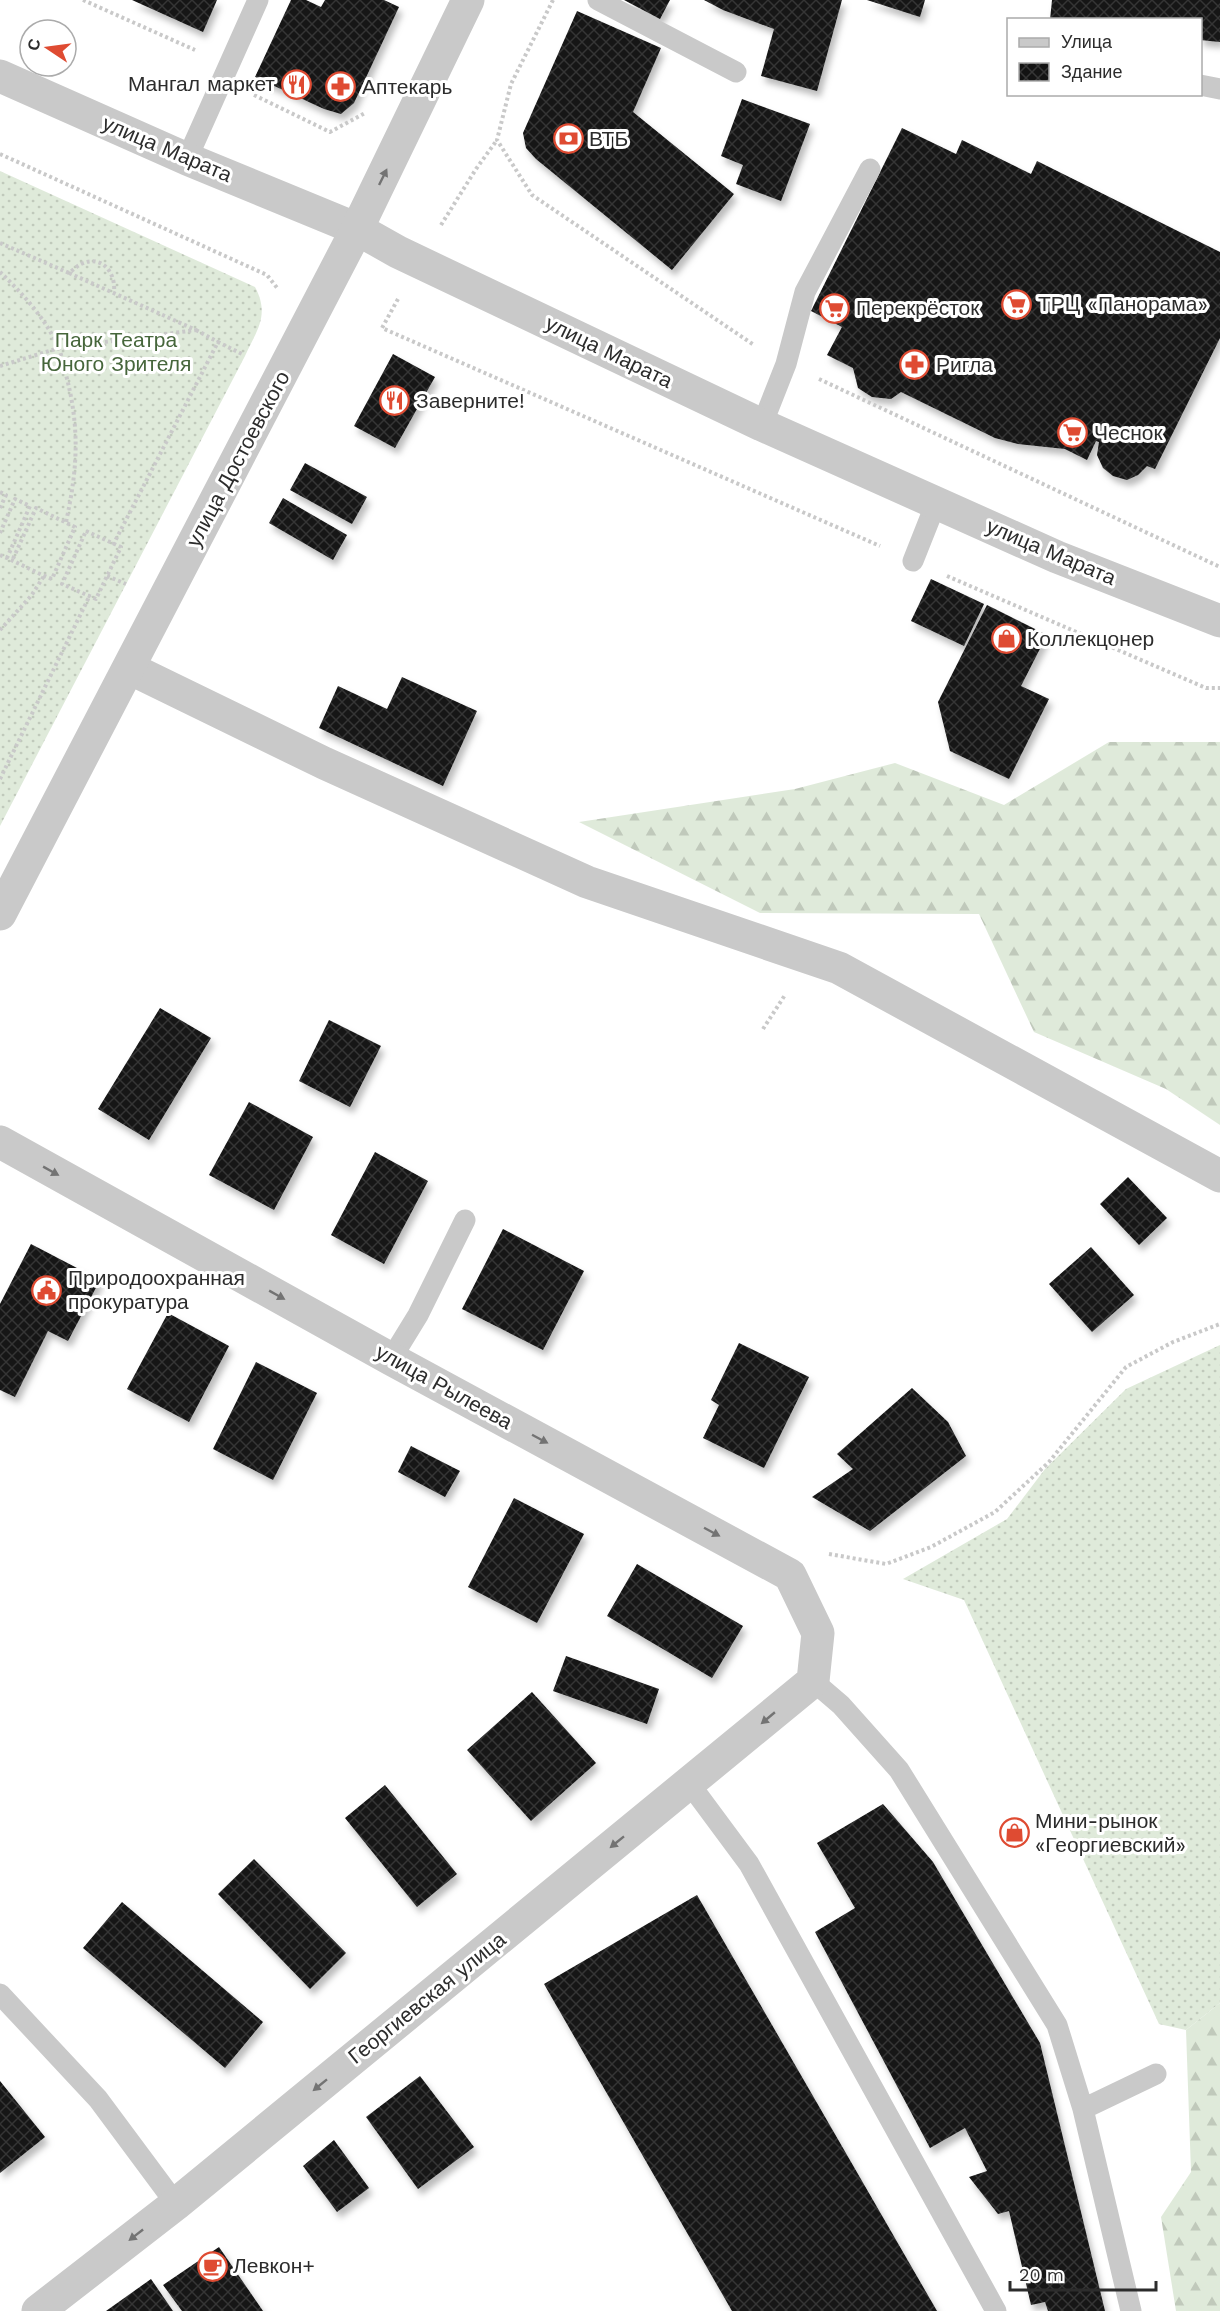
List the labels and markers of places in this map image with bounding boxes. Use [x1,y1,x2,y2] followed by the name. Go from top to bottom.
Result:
[280,68,312,100] restaurant icon: Мангал маркет
[128,71,275,96] place label: Мангал маркет
[325,71,357,103] pharmacy icon: Аптекарь
[362,74,452,99] place label: Аптекарь
[552,123,584,155] bank icon: ВТБ
[589,126,628,151] place label: ВТБ
[1001,288,1033,320] supermarket icon: ТРЦ «Панорама»
[1038,291,1208,316] place label: ТРЦ «Панорама»
[819,292,851,324] supermarket icon: Перекрёсток
[856,295,980,320] place label: Перекрёсток
[899,349,931,381] pharmacy icon: Ригла
[936,352,993,377] place label: Ригла
[379,385,411,417] restaurant icon: Заверните!
[416,388,525,413] place label: Заверните!
[1057,417,1089,449] supermarket icon: Чеснок
[1094,420,1163,445] place label: Чеснок
[990,623,1022,655] shop icon: Коллекцонер
[1027,626,1154,651] place label: Коллекцонер
[68,1265,245,1314] place label: Природоохранная прокуратура
[31,1274,63,1306] public building icon: Природоохранная прокуратура
[1035,1808,1186,1857] place label: Мини-рынок «Георгиевский»
[998,1817,1030,1849] shop icon: Мини-рынок «Георгиевский»
[196,2250,228,2282] cafe icon: Левкон+
[233,2253,315,2278] place label: Левкон+

